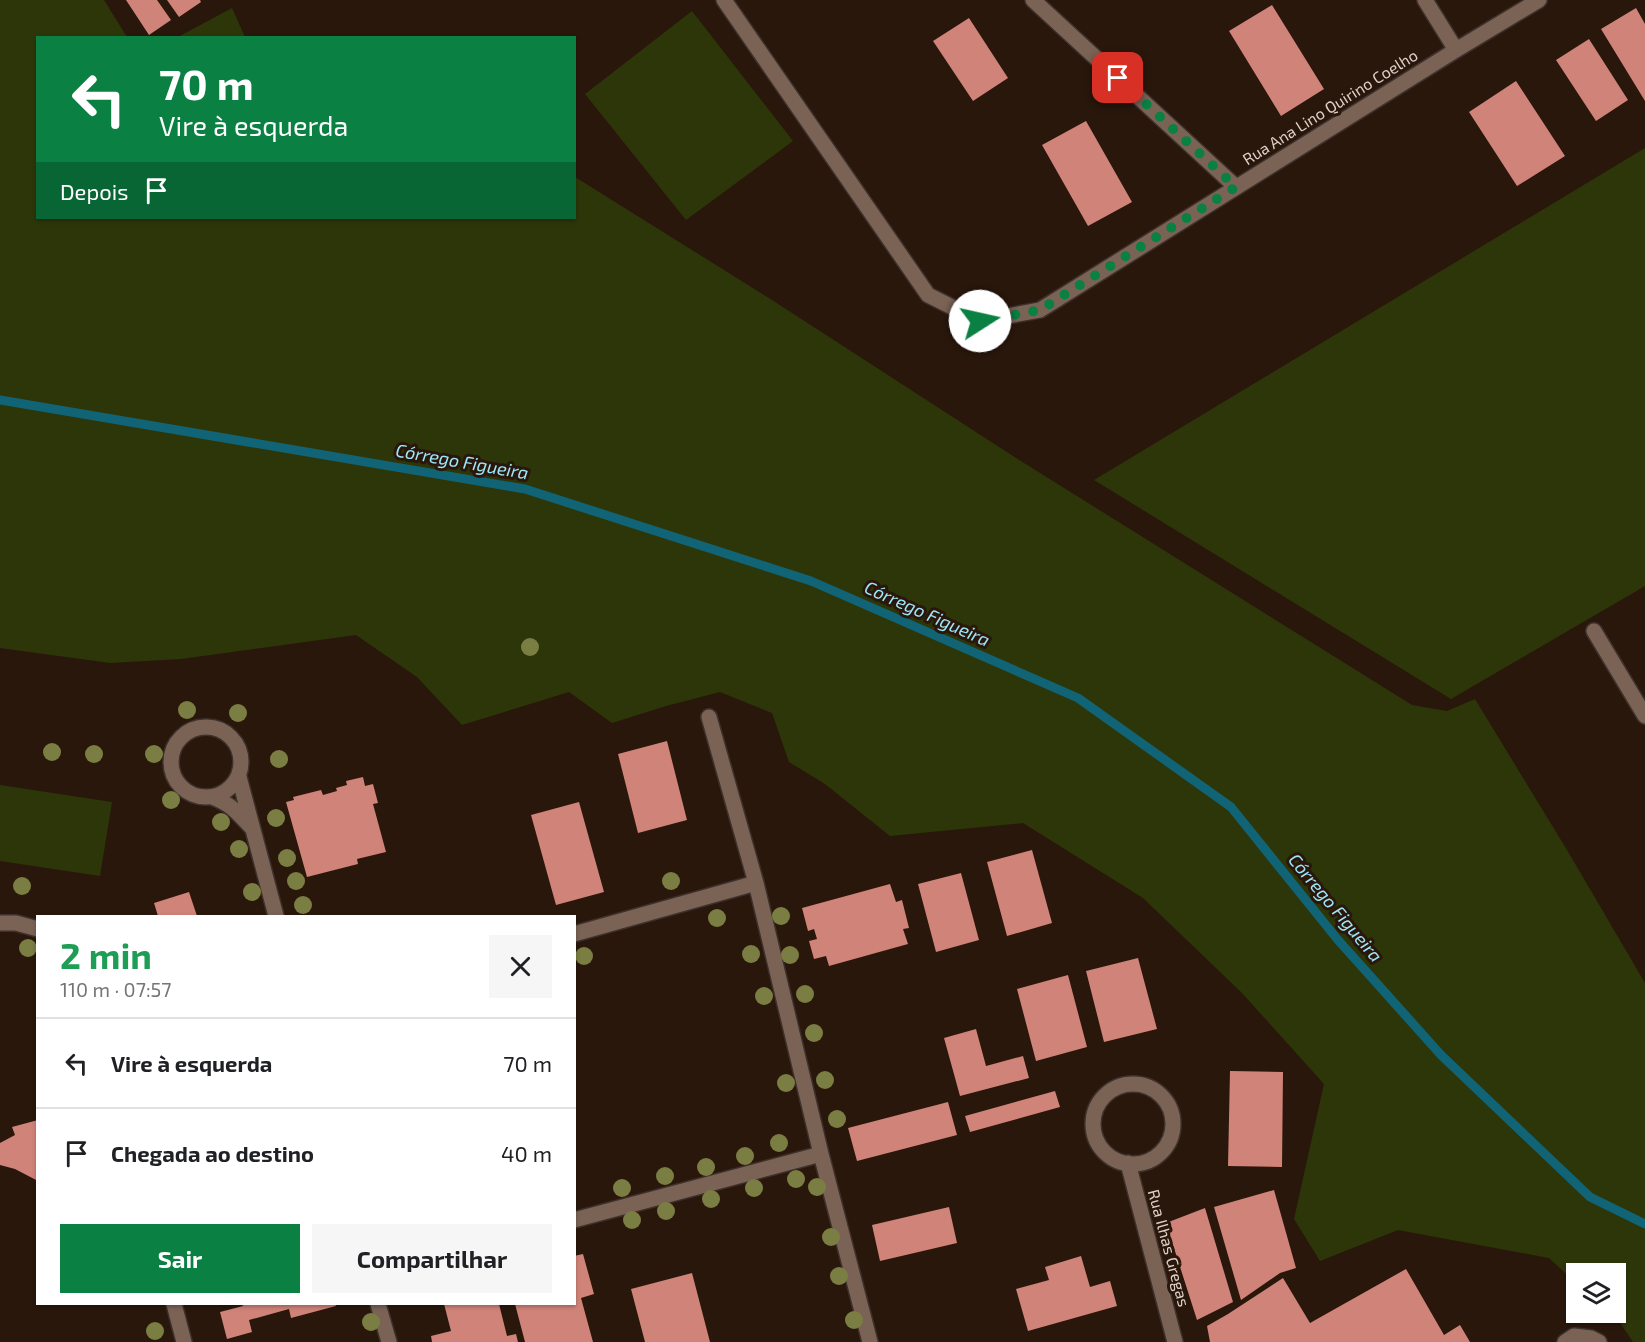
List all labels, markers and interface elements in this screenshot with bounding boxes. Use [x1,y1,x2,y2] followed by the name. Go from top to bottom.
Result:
[1239,45,1421,169] street label: Rua Ana Lino Quirino Coelho
[1092,52,1143,103] pin
[159,58,254,108] text: 70 m
[60,60,138,138] icon: left
[1101,61,1134,94] icon: arrive
[159,109,348,141] text: Vire à esquerda
[140,174,173,207] icon: arrive
[60,178,128,204] text: Depois
[948,289,1012,353] position arrow
[394,438,530,484] water label: Córrego Figueira
[861,576,993,651] water label: Córrego Figueira
[1284,849,1387,966] water label: Córrego Figueira
[60,933,152,976] text: 2 min
[489,935,552,998] button: close
[60,977,172,1001] text: 110 m · 07:57
[60,1047,93,1080] icon: left
[111,1050,272,1076] text: Vire à esquerda
[503,1050,552,1076] text: 70 m
[60,1137,93,1170] icon: arrive
[111,1140,314,1166] text: Chegada ao destino
[501,1140,552,1166] text: 40 m
[1145,1187,1194,1309] street label: Rua Ilhas Gregas
[60,1224,300,1293] button: Sair
[312,1224,552,1293] button: Compartilhar
[1566,1263,1626,1323] map controls
[1566,1263,1626,1323] button: layers

